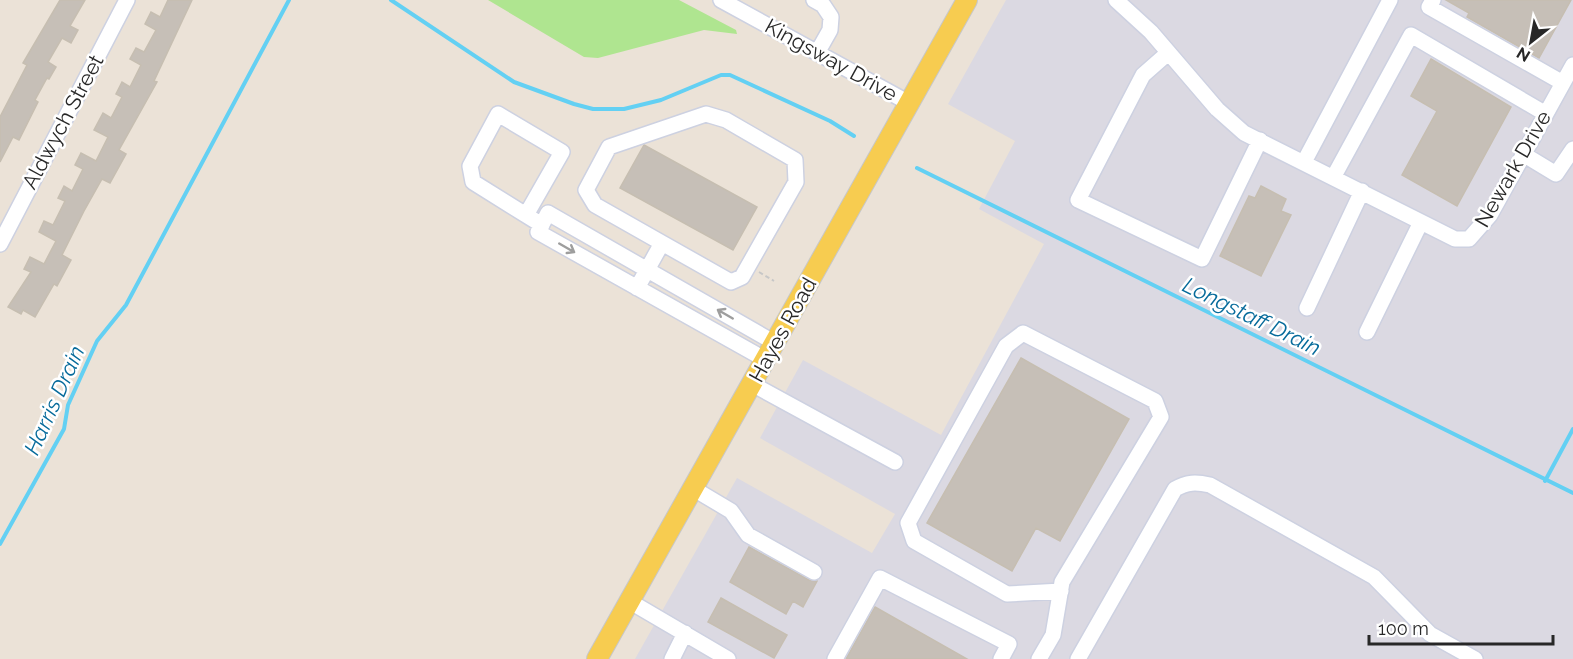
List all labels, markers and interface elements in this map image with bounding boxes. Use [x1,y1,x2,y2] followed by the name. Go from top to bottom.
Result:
[1501,12,1561,72] north arrow
[761,13,902,106] street label: Kingsway Drive
[1513,43,1534,66] text: N
[17,50,108,193] street label: Aldwych Street
[1469,106,1556,231] street label: Newark Drive
[558,242,575,254] one-way arrow
[1179,271,1325,361] water label: Longstaff Drain
[744,273,822,386] street label: Hayes Road
[717,308,734,320] one-way arrow
[18,341,90,459] water label: Harris Drain
[1369,608,1554,646] scale bar
[1378,618,1429,639] text: 100 m

